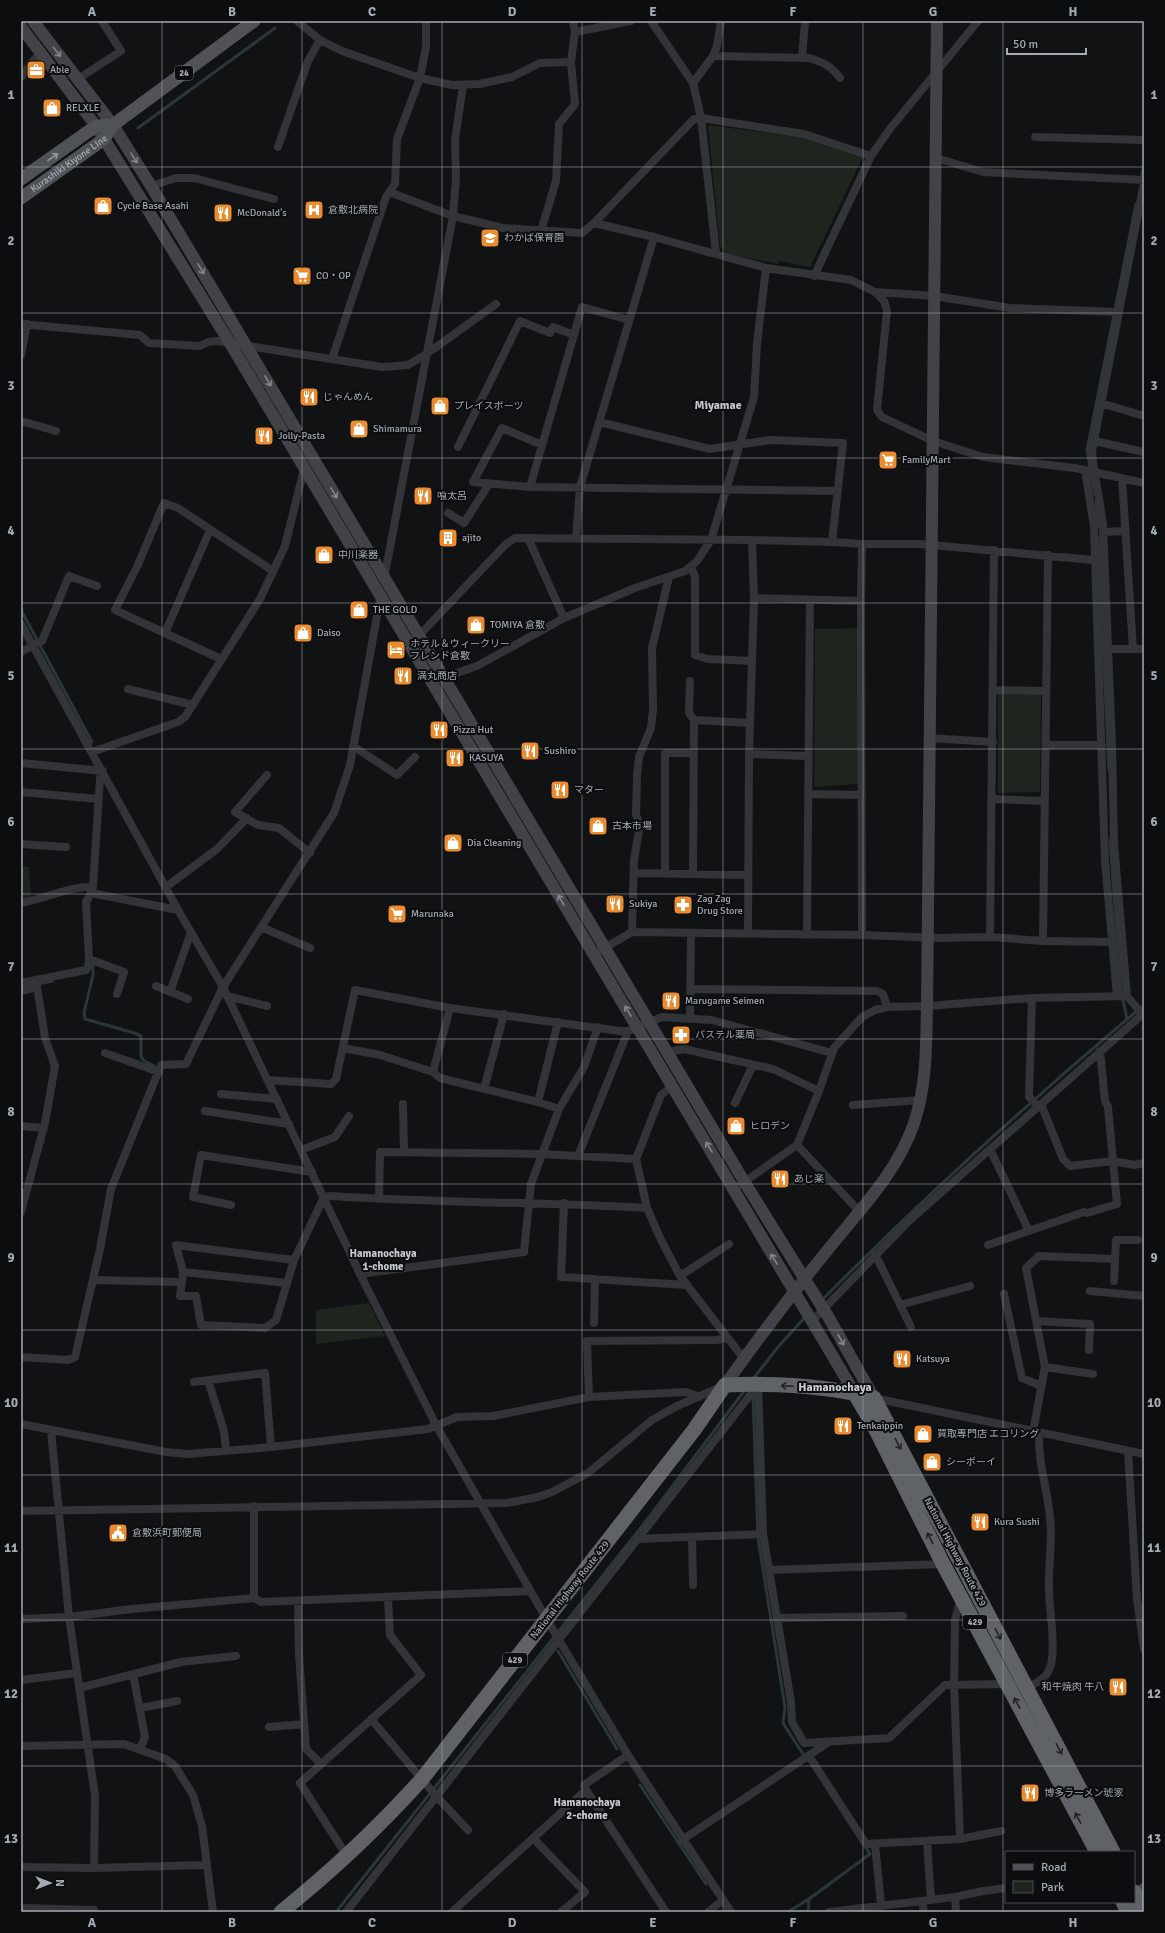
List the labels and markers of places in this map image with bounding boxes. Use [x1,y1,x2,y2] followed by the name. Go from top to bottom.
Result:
[25,59,47,81] office icon: Able
[50,64,69,76] place label: Able
[41,97,63,119] shop icon: RELXLE
[66,102,100,114] place label: RELXLE
[92,195,114,217] shop icon: Cycle Base Asahi
[303,199,325,221] hospital icon: 倉敷北病院
[117,200,189,212] place label: Cycle Base Asahi
[212,202,234,224] restaurant icon: McDonald's
[328,204,378,216] place label: 倉敷北病院
[237,207,287,219] place label: McDonald's
[479,227,501,249] school or university icon: わかば保育園
[504,232,564,244] place label: わかば保育園
[291,265,313,287] supermarket icon: CO・OP
[316,270,351,282] place label: CO・OP
[298,386,320,408] restaurant icon: じゃんめん
[323,391,373,403] place label: じゃんめん
[429,395,451,417] shop icon: プレイスポーツ
[454,400,524,412] place label: プレイスポーツ
[348,418,370,440] shop icon: Shimamura
[373,423,422,435] place label: Shimamura
[253,425,275,447] restaurant icon: Jolly-Pasta
[278,430,325,442] place label: Jolly-Pasta
[877,449,899,471] supermarket icon: FamilyMart
[902,454,951,466] place label: FamilyMart
[412,485,434,507] restaurant icon: 喰太呂
[437,490,467,502] place label: 喰太呂
[437,527,459,549] building icon: ajito
[462,532,481,544] place label: ajito
[313,544,335,566] shop icon: 中川楽器
[338,549,378,561] place label: 中川楽器
[348,599,370,621] shop icon: THE GOLD
[373,604,417,616] place label: THE GOLD
[465,614,487,636] shop icon: TOMIYA 倉敷
[490,619,545,631] place label: TOMIYA 倉敷
[292,622,314,644] shop icon: Daiso
[317,627,341,639] place label: Daiso
[410,638,510,662] place label: ホテル＆ウィークリー フレンド倉敷
[385,639,407,661] hotel icon: ホテル＆ウィークリー フレンド倉敷
[392,665,414,687] restaurant icon: 満丸商店
[417,670,457,682] place label: 満丸商店
[428,719,450,741] restaurant icon: Pizza Hut
[453,724,494,736] place label: Pizza Hut
[519,740,541,762] restaurant icon: Sushiro
[544,745,576,757] place label: Sushiro
[444,747,466,769] restaurant icon: KASUYA
[469,752,504,764] place label: KASUYA
[549,779,571,801] restaurant icon: マター
[574,784,604,796] place label: マター
[587,815,609,837] shop icon: 古本市場
[612,820,652,832] place label: 古本市場
[442,832,464,854] shop icon: Dia Cleaning
[467,837,521,849] place label: Dia Cleaning
[604,893,626,915] restaurant icon: Sukiya
[697,893,743,917] place label: Zag Zag Drug Store
[672,894,694,916] pharmacy icon: Zag Zag Drug Store
[629,898,657,910] place label: Sukiya
[386,903,408,925] supermarket icon: Marunaka
[411,908,454,920] place label: Marunaka
[660,990,682,1012] restaurant icon: Marugame Seimen
[685,995,765,1007] place label: Marugame Seimen
[670,1024,692,1046] pharmacy icon: パステル薬局
[695,1029,755,1041] place label: パステル薬局
[725,1115,747,1137] shop icon: ヒロデン
[750,1120,790,1132] place label: ヒロデン
[769,1168,791,1190] restaurant icon: あじ楽
[794,1173,824,1185] place label: あじ楽
[891,1348,913,1370] restaurant icon: Katsuya
[916,1353,950,1365] place label: Katsuya
[832,1415,854,1437] restaurant icon: Tenkaippin
[857,1420,903,1432] place label: Tenkaippin
[912,1423,934,1445] shop icon: 買取専門店 エコリング
[937,1428,1039,1440] place label: 買取専門店 エコリング
[921,1451,943,1473] shop icon: シーボーイ
[946,1456,996,1468] place label: シーボーイ
[969,1511,991,1533] restaurant icon: Kura Sushi
[994,1516,1040,1528] place label: Kura Sushi
[107,1522,129,1544] public building icon: 倉敷浜町郵便局
[132,1527,202,1539] place label: 倉敷浜町郵便局
[1107,1676,1129,1698] restaurant icon: 和牛焼肉 牛八
[1042,1681,1104,1693] place label: 和牛焼肉 牛八
[1019,1782,1041,1804] restaurant icon: 博多ラーメン琥家
[1044,1787,1124,1799] place label: 博多ラーメン琥家

